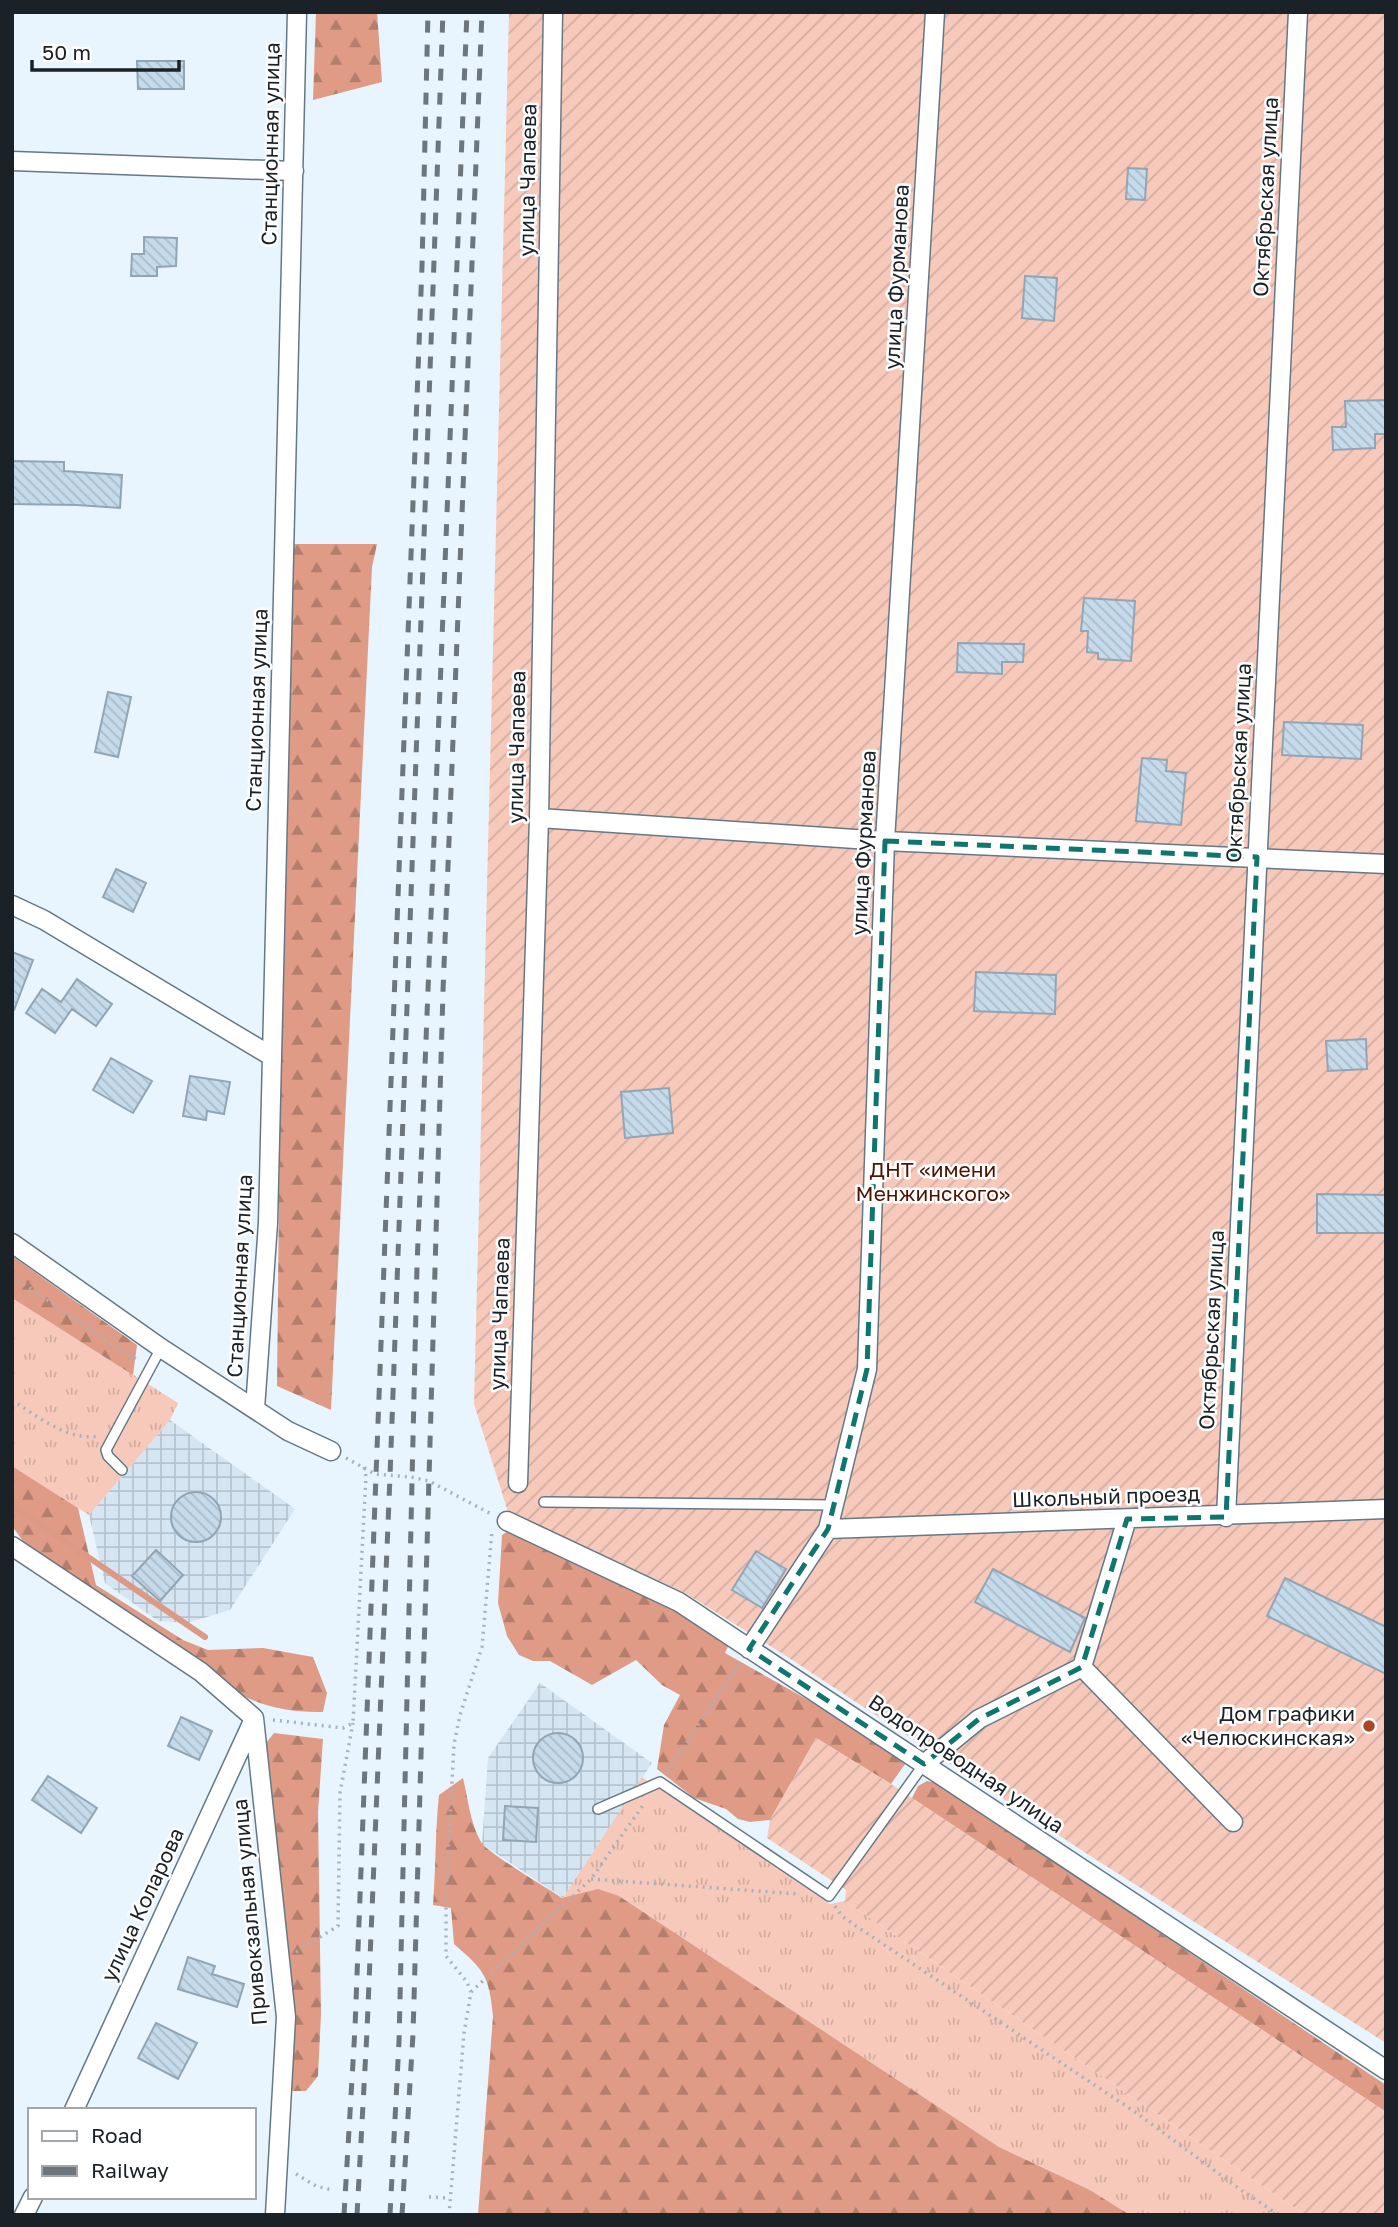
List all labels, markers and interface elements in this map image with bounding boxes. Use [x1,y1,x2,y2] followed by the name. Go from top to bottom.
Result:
[32,28,178,72] scale bar
[42,39,91,65] text: 50 m
[255,42,285,246] street label: Станционная улица
[1247,96,1283,298] street label: Октябрьская улица
[513,103,541,257] street label: улица Чапаева
[878,184,914,370] street label: улица Фурманова
[239,608,273,812] street label: Станционная улица
[1220,662,1256,864] street label: Октябрьская улица
[502,670,530,824] street label: улица Чапаева
[845,750,881,936] street label: улица Фурманова
[856,1156,1010,1206] park label: ДНТ «имени Менжинского»
[221,1174,257,1378] street label: Станционная улица
[1193,1229,1229,1431] street label: Октябрьская улица
[483,1237,515,1391] street label: улица Чапаева
[1012,1480,1201,1512] street label: Школьный проезд
[864,1688,1069,1838] street label: Водопроводная улица
[1181,1700,1355,1750] place label: Дом графики «Челюскинская»
[1361,1718,1377,1734] marker: Дом графики «Челюскинская»
[226,1798,272,2027] street label: Привокзальная улица
[95,1823,189,1986] street label: улица Коларова
[28,2108,256,2199] legend
[91,2122,142,2148] text: Road
[91,2157,169,2183] text: Railway

